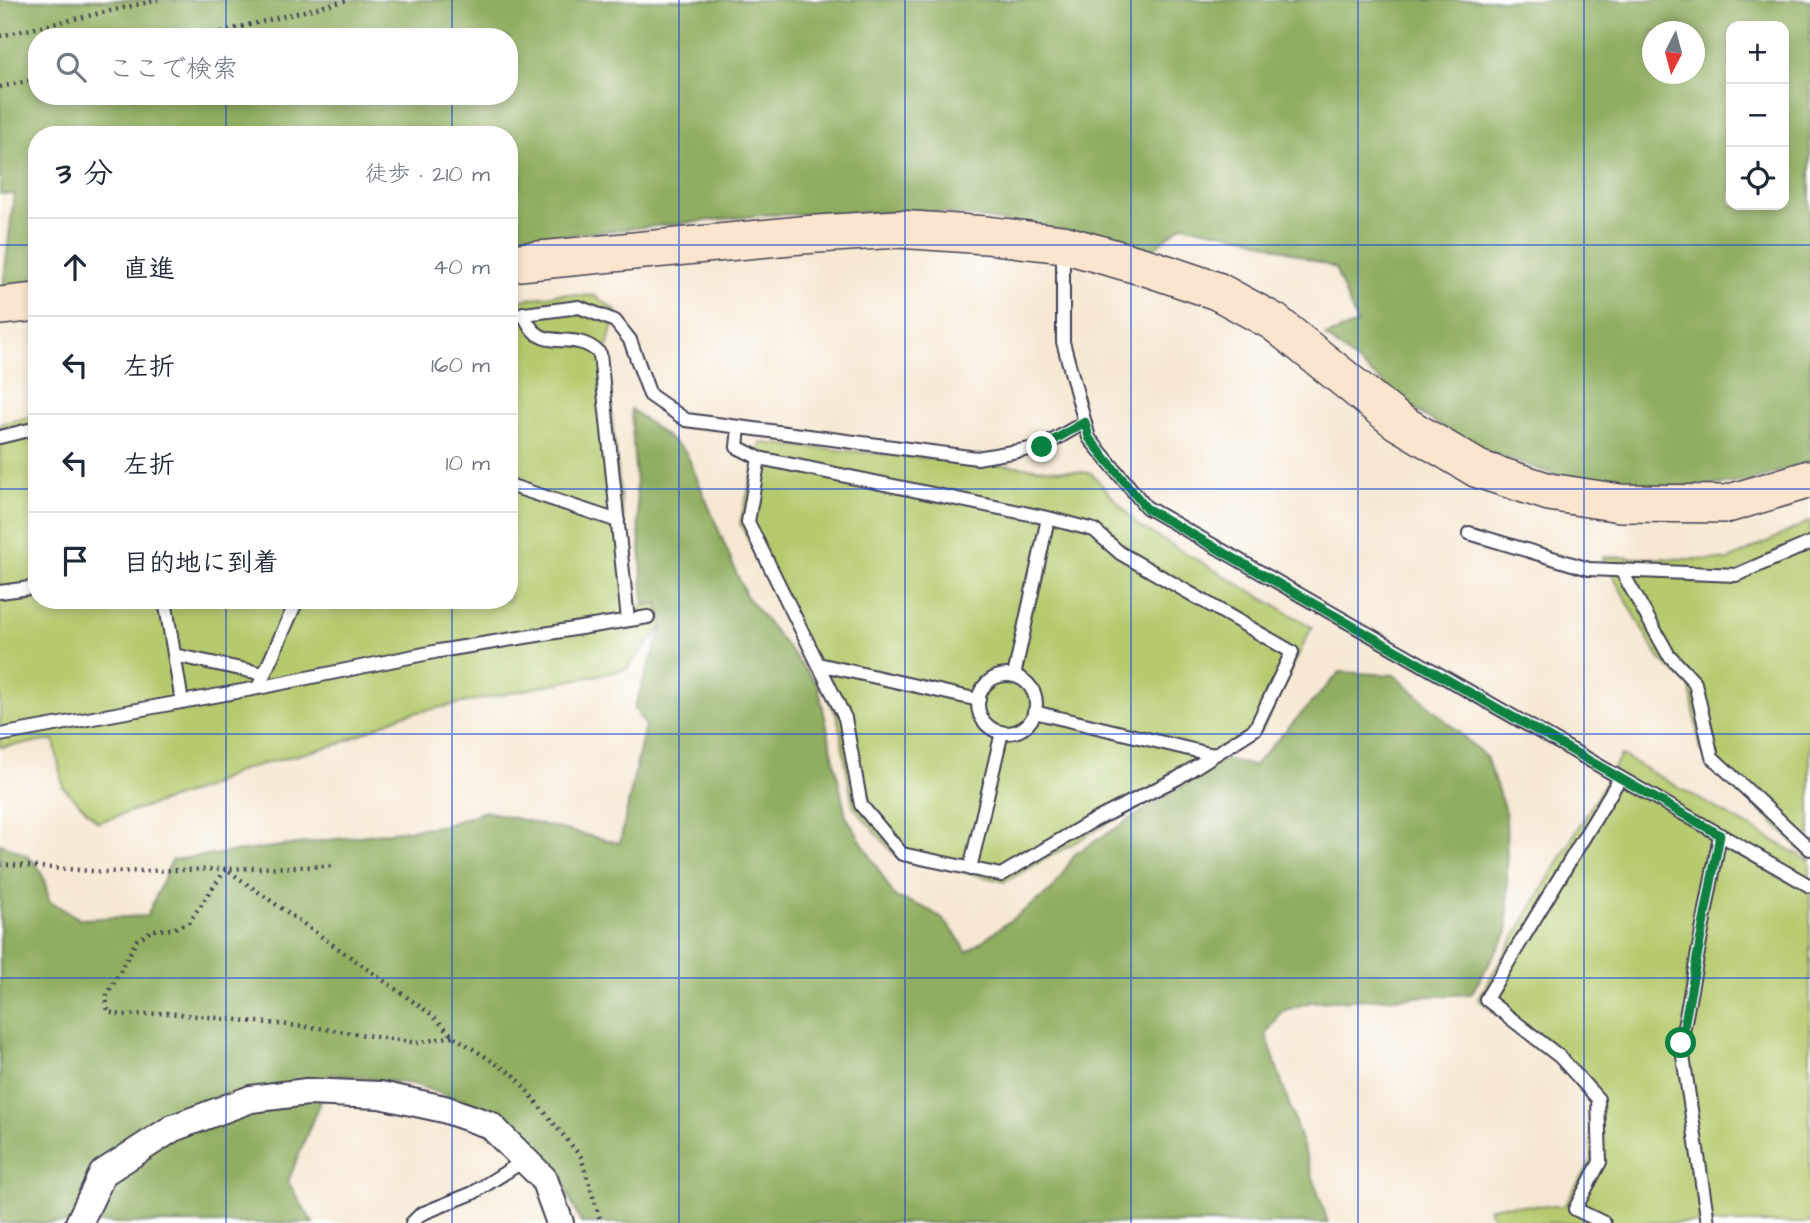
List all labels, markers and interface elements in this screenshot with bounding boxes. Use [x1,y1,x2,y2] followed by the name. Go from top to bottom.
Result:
[1642,21,1705,84] north arrow
[1726,21,1789,210] map controls
[1726,21,1789,84] button: +
[28,28,518,105] search box
[52,48,90,86] icon: search
[108,51,238,87] text: ここで検索
[1726,84,1789,147] button: −
[1726,147,1789,210] button: locate
[56,153,113,195] text: 3 分
[365,158,490,190] text: 徒歩 · 210 m
[56,248,94,286] icon: ahead
[123,251,175,287] text: 直進
[433,251,490,283] text: 40 m
[56,346,94,384] icon: left
[123,349,175,385] text: 左折
[431,349,490,381] text: 160 m
[1026,431,1057,462] route end
[56,444,94,482] icon: left
[123,447,175,483] text: 左折
[445,447,490,479] text: 10 m
[56,542,94,580] icon: arrive
[123,545,279,581] text: 目的地に到着
[1665,1027,1696,1058] route start

